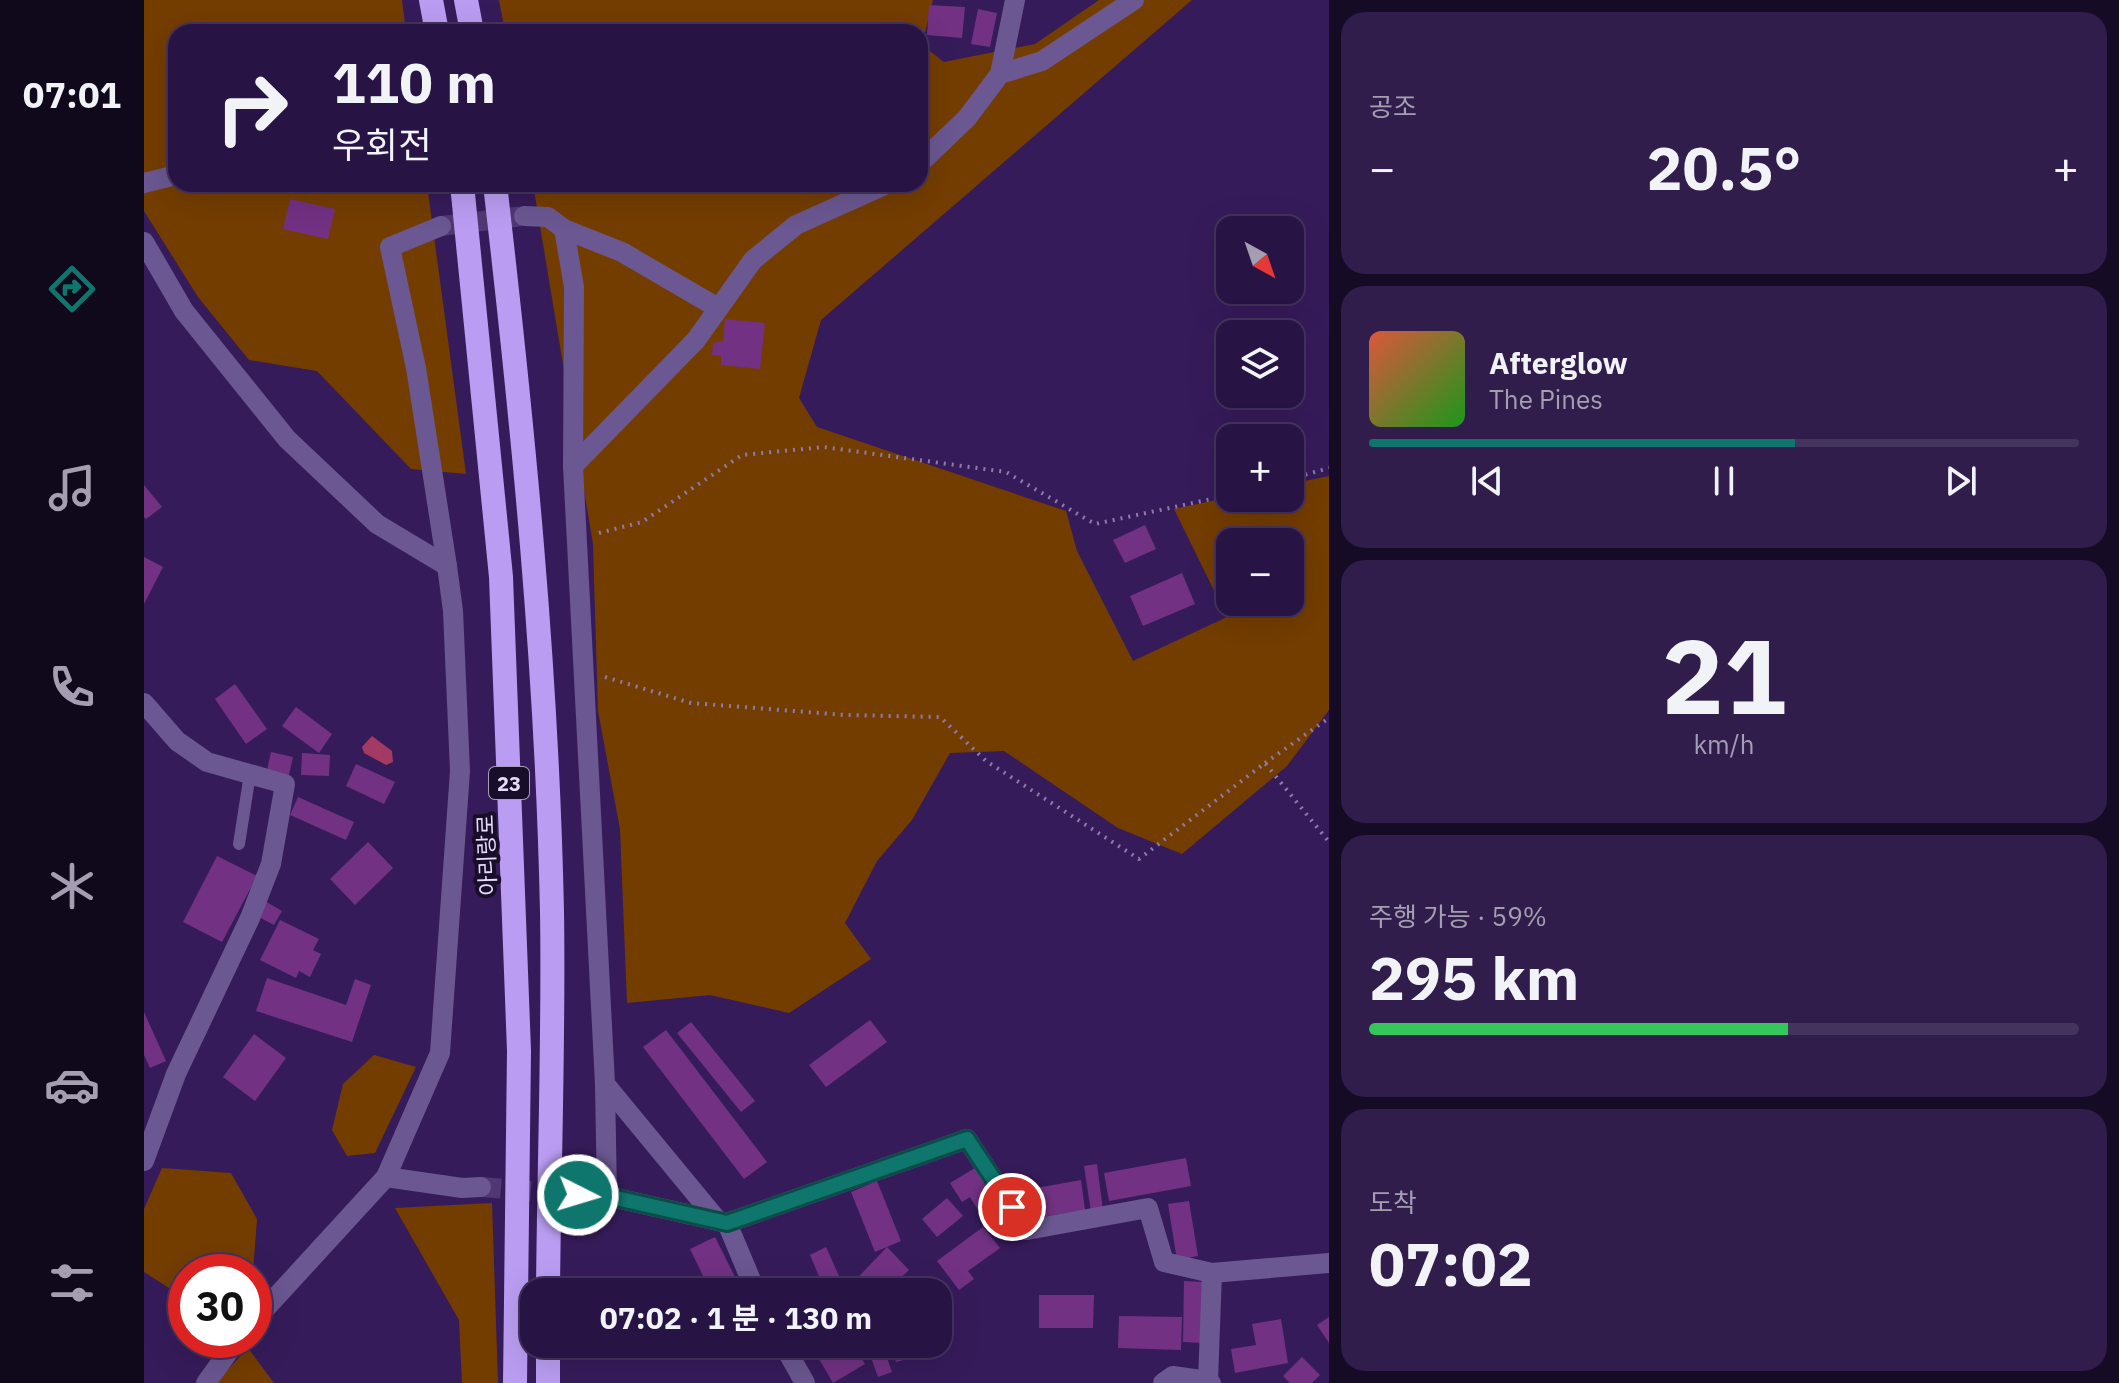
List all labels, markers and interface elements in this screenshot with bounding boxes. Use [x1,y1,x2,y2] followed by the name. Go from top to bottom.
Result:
[332,46,496,118] text: 110 m
[200,56,304,160] icon: right
[23,71,121,118] text: 07:01
[1369,89,1417,123] text: 공조
[332,121,431,168] text: 우회전
[1647,128,1801,207] text: 20.5°
[1369,139,1395,196] text: −
[2053,139,2079,196] text: +
[1216,216,1304,304] north arrow
[1216,216,1304,616] map controls
[44,261,100,317] icon: directions
[1216,320,1304,408] button: layers
[1489,343,1628,382] text: Afterglow
[1489,382,1603,416] text: The Pines
[1216,424,1304,512] button: +
[1465,459,1509,503] icon: previous
[1702,459,1746,503] icon: pause
[1939,459,1983,503] icon: next
[44,460,100,516] icon: music
[1216,528,1304,616] button: −
[1662,607,1786,743] text: 21
[44,659,100,715] icon: phone
[1693,727,1755,761] text: km/h
[489,767,529,799] road number: 23
[470,814,502,896] street label: 아리랑로
[44,858,100,914] icon: climate
[1369,899,1547,933] text: 주행 가능 · 59%
[1369,938,1579,1017] text: 295 km
[44,1057,100,1113] icon: car
[536,1153,620,1237] position arrow
[978,1173,1046,1241] pin
[990,1185,1034,1229] icon: arrive
[1369,1185,1417,1219] text: 도착
[1369,1224,1533,1303] text: 07:02
[168,1254,272,1358] speed limit sign: 30
[44,1255,100,1311] icon: filters
[600,1298,872,1337] text: 07:02 · 1 분 · 130 m

